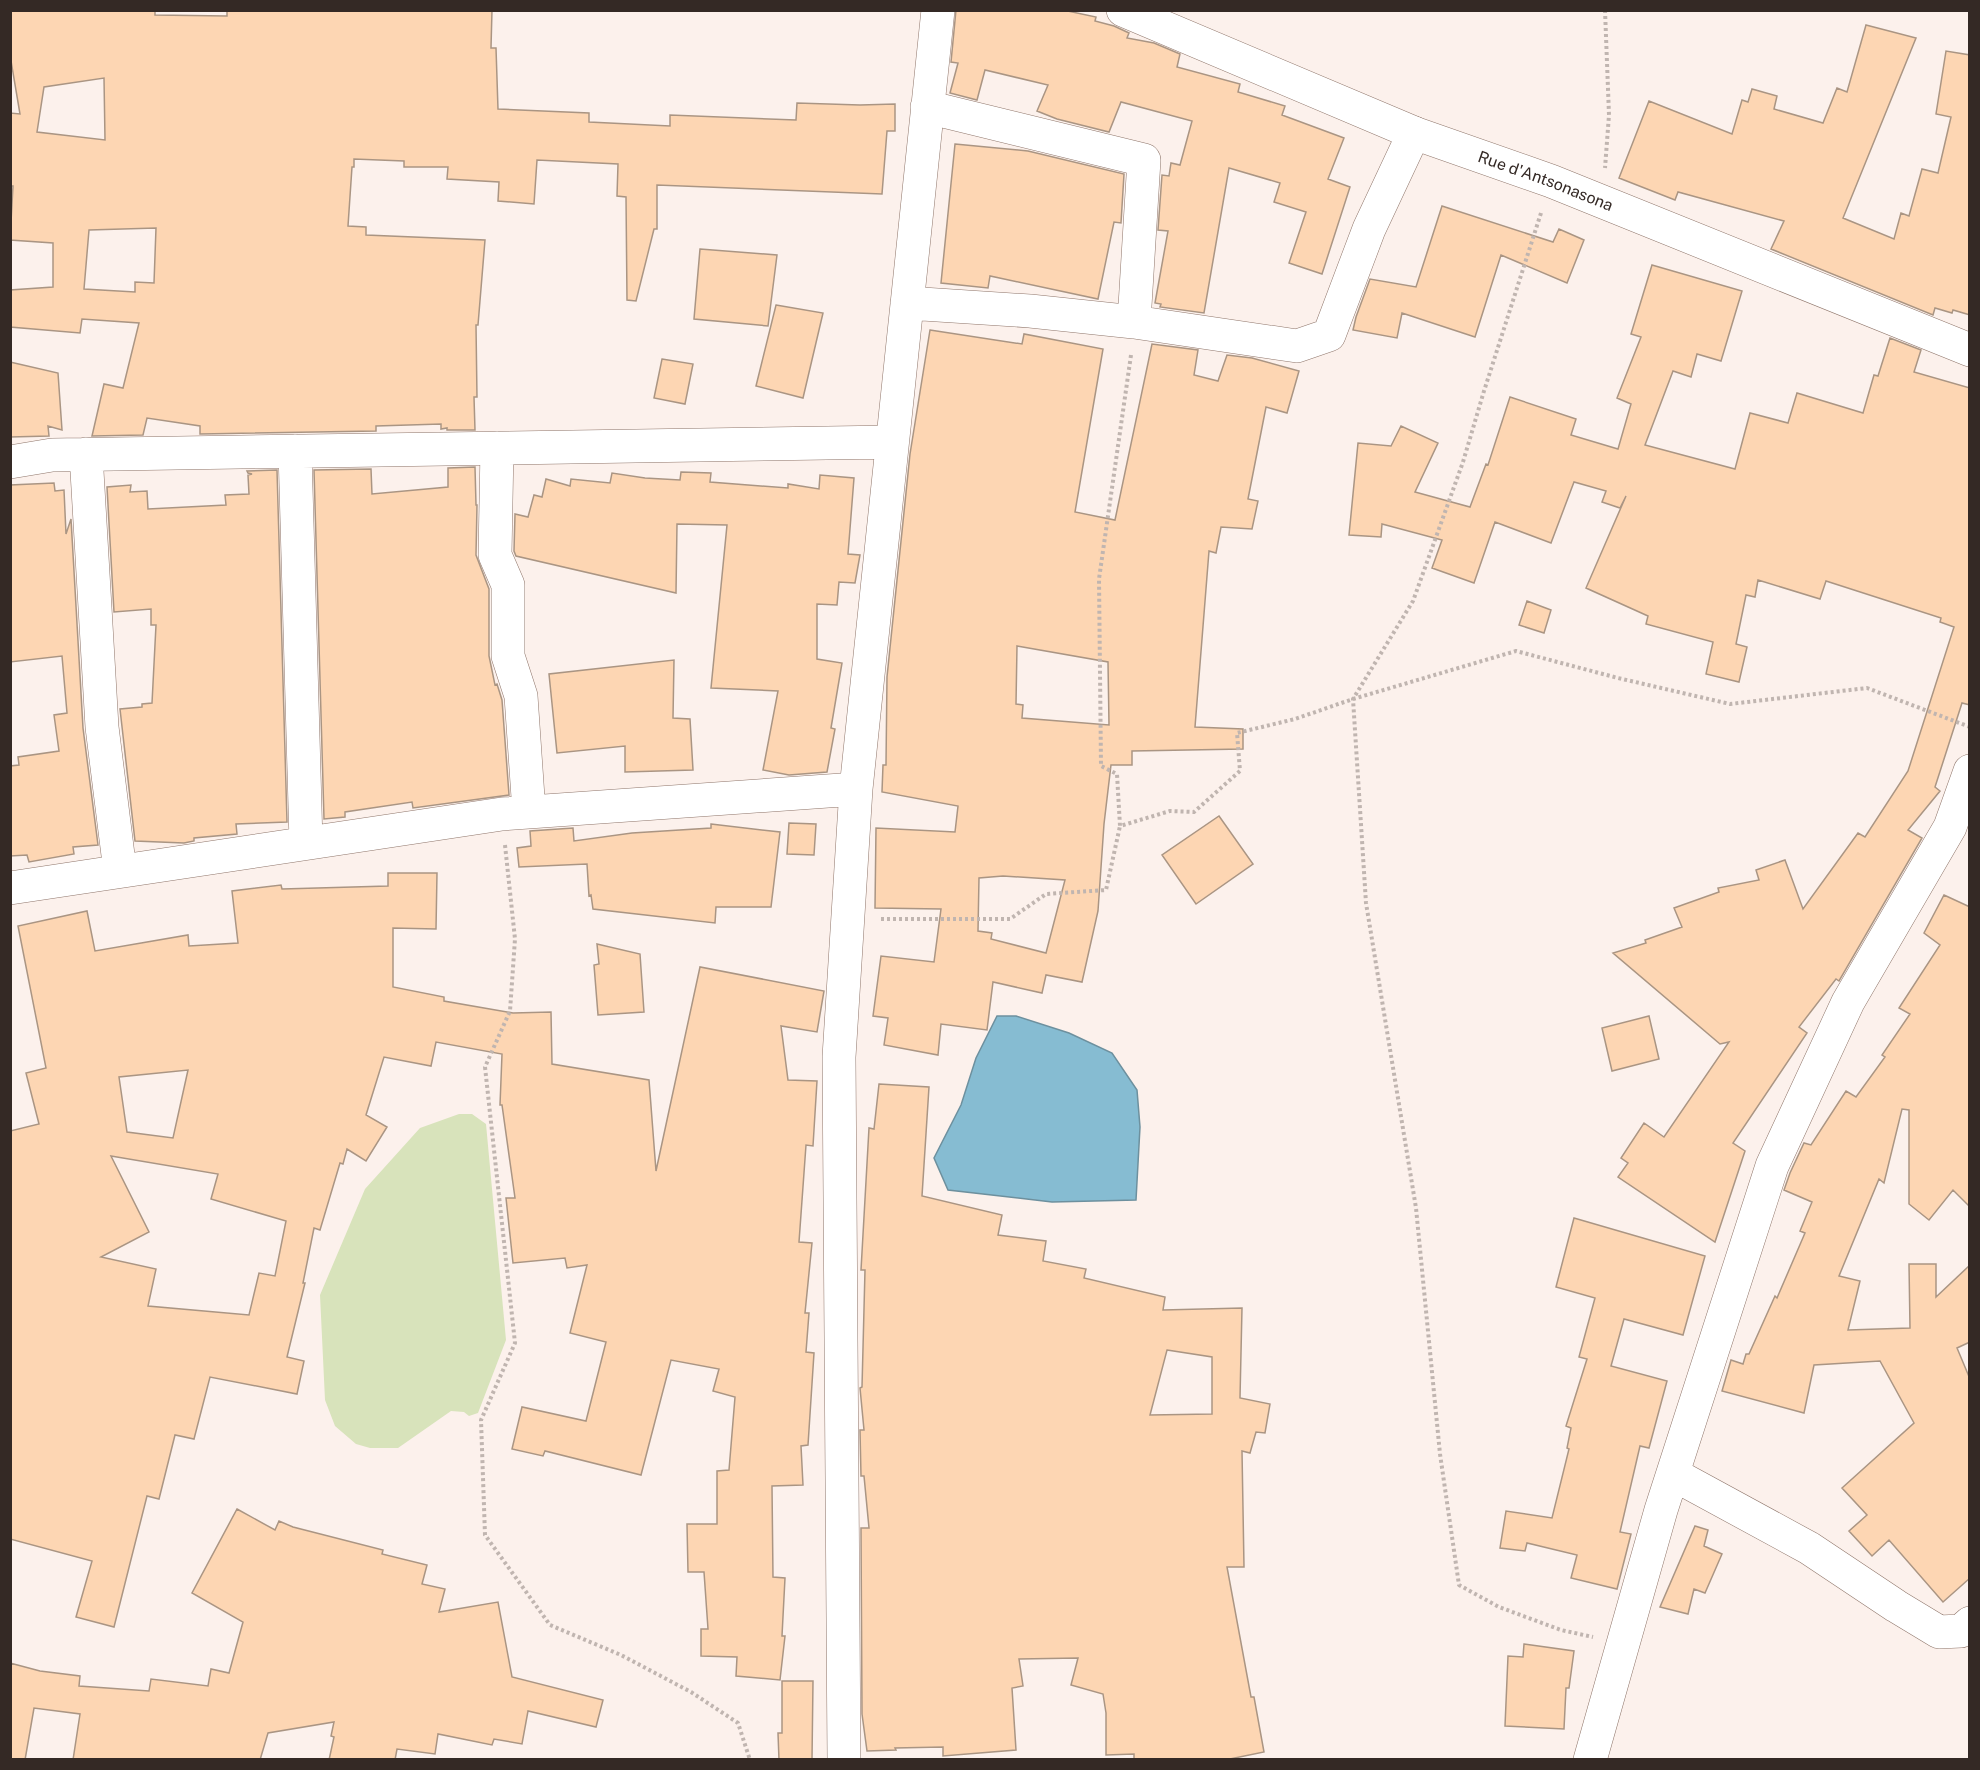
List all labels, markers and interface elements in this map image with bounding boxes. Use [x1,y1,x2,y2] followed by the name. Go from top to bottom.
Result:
[1476,147,1616,215] street label: Rue d'Antsonasona

